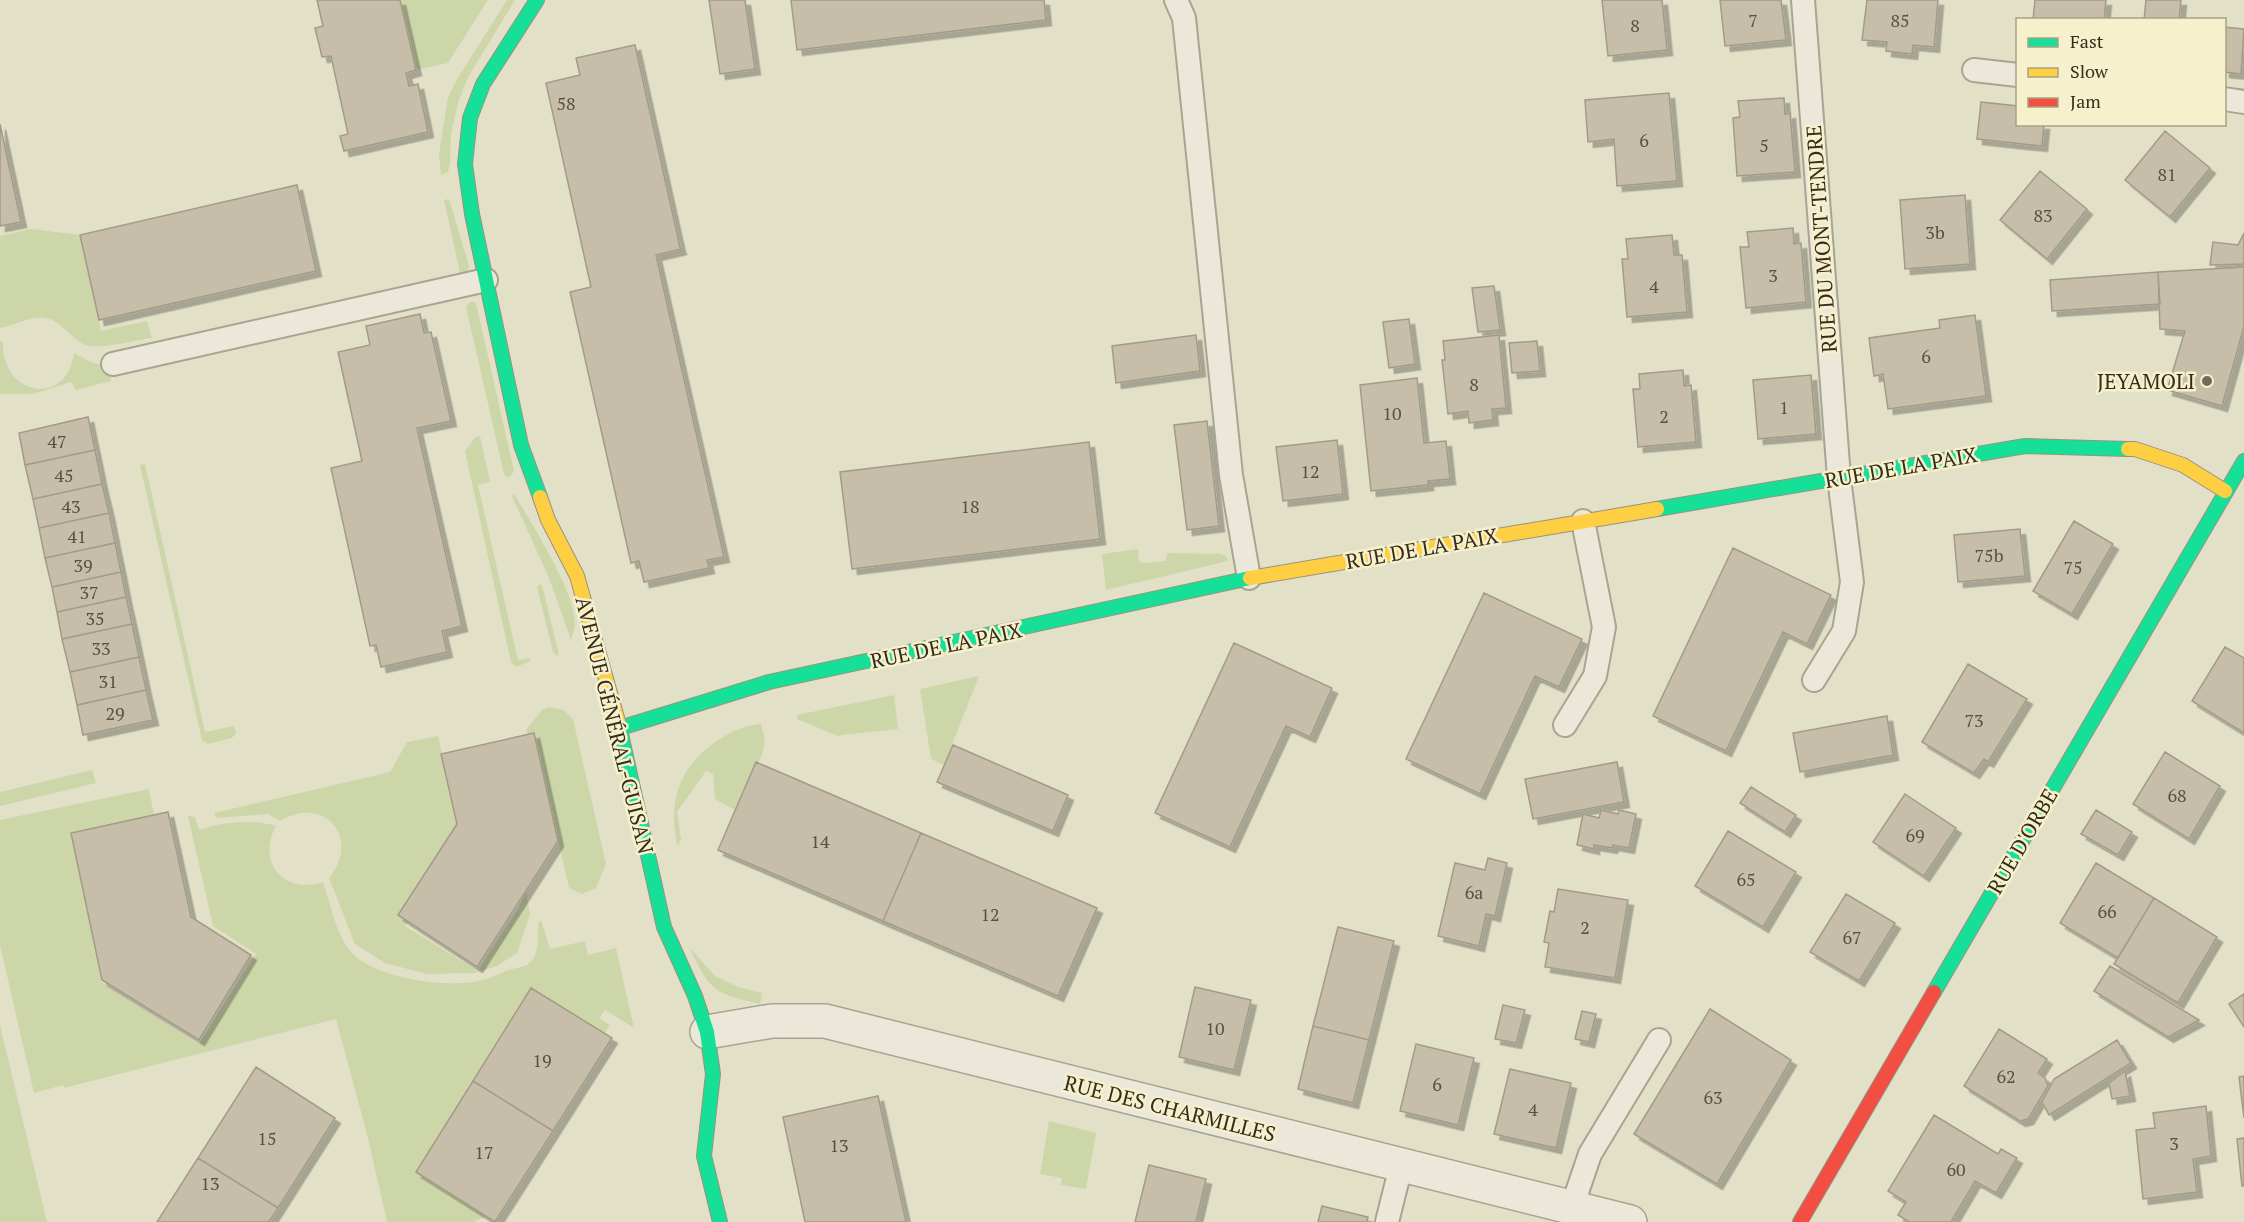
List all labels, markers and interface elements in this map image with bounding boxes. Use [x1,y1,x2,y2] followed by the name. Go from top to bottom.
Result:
[1748,8,1758,32] house number: 7
[1890,8,1910,32] house number: 85
[1630,13,1640,37] house number: 8
[2016,18,2226,126] legend
[2070,29,2104,53] text: Fast
[2070,59,2109,83] text: Slow
[2070,89,2101,113] text: Jam
[556,91,576,115] house number: 58
[1799,124,1843,354] street label: RUE DU MONT-TENDRE
[1639,128,1649,152] house number: 6
[1759,133,1769,157] house number: 5
[2157,162,2177,186] house number: 81
[2033,203,2053,227] house number: 83
[1925,220,1945,244] house number: 3b
[1768,263,1778,287] house number: 3
[1649,274,1659,298] house number: 4
[1921,344,1931,368] house number: 6
[2097,367,2195,395] place label: JEYAMOLI
[1469,372,1479,396] house number: 8
[2200,374,2214,388] marker: JEYAMOLI
[1779,395,1789,419] house number: 1
[1382,401,1402,425] house number: 10
[1659,404,1669,428] house number: 2
[47,429,67,453] house number: 47
[1823,440,1979,494] street label: RUE DE LA PAIX
[1300,459,1320,483] house number: 12
[54,463,74,487] house number: 45
[61,494,81,518] house number: 43
[960,494,980,518] house number: 18
[1344,521,1500,575] street label: RUE DE LA PAIX
[67,524,87,548] house number: 41
[1975,543,2004,567] house number: 75b
[73,553,93,577] house number: 39
[2063,555,2083,579] house number: 75
[79,580,99,604] house number: 37
[569,593,661,857] street label: AVENUE GÉNÉRAL-GUISAN
[85,606,105,630] house number: 35
[868,615,1024,675] street label: RUE DE LA PAIX
[91,636,111,660] house number: 33
[98,669,118,693] house number: 31
[105,701,125,725] house number: 29
[1964,708,1984,732] house number: 73
[1981,783,2063,899] street label: RUE D'ORBE
[2167,783,2187,807] house number: 68
[1905,823,1925,847] house number: 69
[810,829,830,853] house number: 14
[1736,867,1756,891] house number: 65
[1465,880,1483,904] house number: 6a
[2097,899,2117,923] house number: 66
[980,902,1000,926] house number: 12
[1580,915,1590,939] house number: 2
[1842,925,1862,949] house number: 67
[1205,1016,1225,1040] house number: 10
[532,1048,552,1072] house number: 19
[1996,1064,2016,1088] house number: 62
[1061,1068,1279,1148] street label: RUE DES CHARMILLES
[1432,1072,1442,1096] house number: 6
[1703,1085,1723,1109] house number: 63
[1528,1097,1538,1121] house number: 4
[257,1126,277,1150] house number: 15
[2169,1131,2179,1155] house number: 3
[829,1133,849,1157] house number: 13
[474,1140,494,1164] house number: 17
[1946,1157,1966,1181] house number: 60
[200,1171,220,1195] house number: 13

